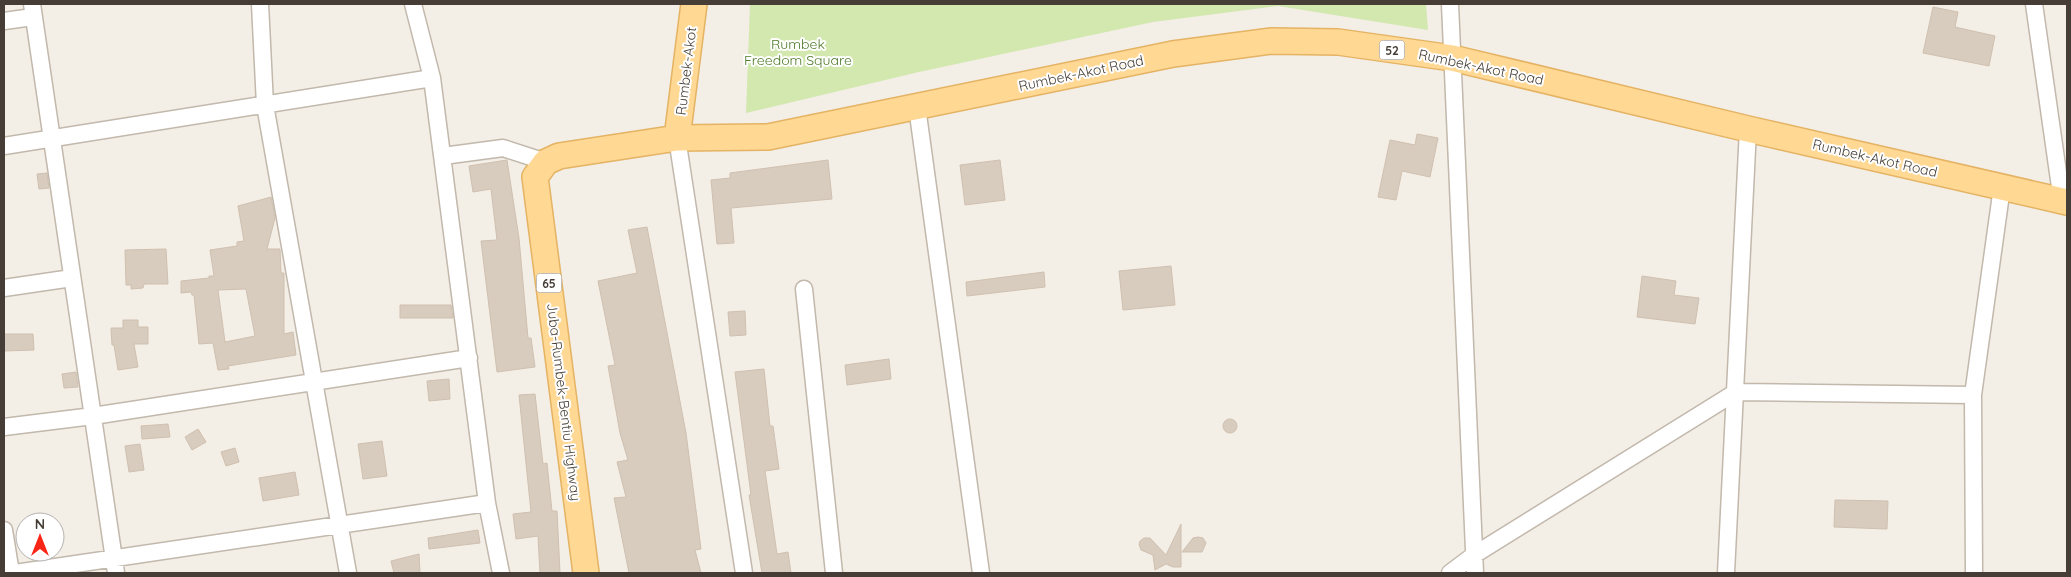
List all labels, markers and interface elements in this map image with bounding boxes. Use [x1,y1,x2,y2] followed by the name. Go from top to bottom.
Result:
[672,26,700,116] street label: Rumbek-Akot
[744,35,852,69] park label: Rumbek Freedom Square
[1380,40,1404,60] road number: 52
[1417,45,1545,89] street label: Rumbek-Akot Road
[1017,51,1145,95] street label: Rumbek-Akot Road
[1811,135,1939,181] street label: Rumbek-Akot Road
[536,274,562,292] road number: 65
[543,302,585,502] street label: Juba-Rumbek-Bentiu Highway
[15,512,65,562] north arrow
[35,515,45,533] text: N

